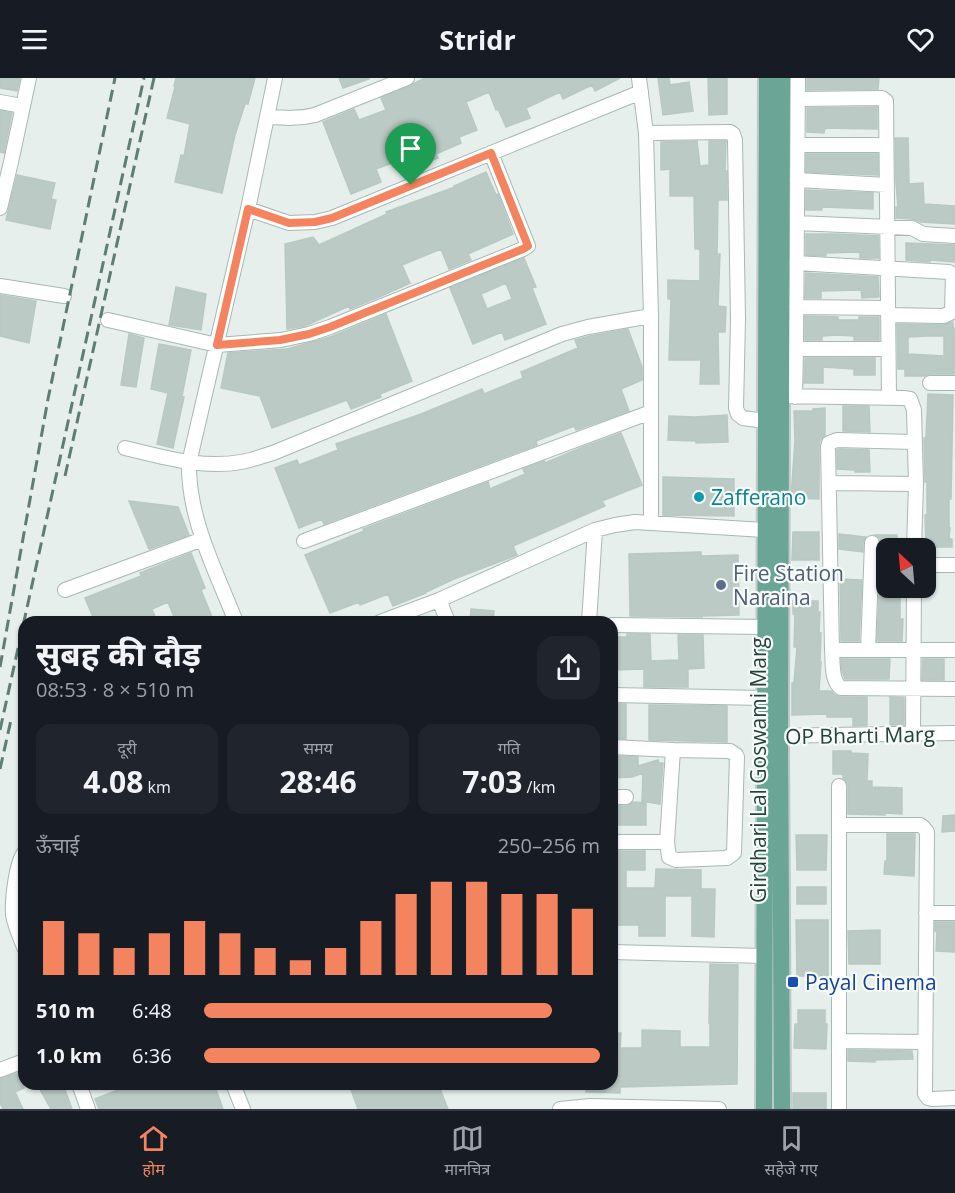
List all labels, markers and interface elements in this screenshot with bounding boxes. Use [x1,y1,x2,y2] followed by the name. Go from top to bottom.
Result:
[439,21,516,58] text: Stridr
[18,23,51,56] icon: menu
[904,23,937,56] icon: heart
[385,123,436,185] pin
[394,132,427,165] icon: arrive
[711,483,806,511] place label: Zafferano
[692,490,706,504] marker: Zafferano
[876,538,936,598] north arrow
[876,538,936,598] map controls
[733,559,844,611] place label: Fire Station Naraina
[714,578,728,592] marker: Fire Station Naraina
[36,631,201,676] text: सुबह की दौड़
[537,636,600,699] button: share
[744,637,772,903] street label: Girdhari Lal Goswami Marg
[36,676,194,703] text: 08:53 · 8 × 510 m
[785,720,935,750] street label: OP Bharti Marg
[117,737,137,759] text: दूरी
[303,737,333,759] text: समय
[498,737,520,759] text: गति
[83,761,143,802] text: 4.08
[279,761,357,802] text: 28:46
[462,761,522,802] text: 7:03
[143,776,171,798] text: km
[522,776,556,798] text: /km
[36,832,79,859] text: ऊँचाई
[498,832,600,859] text: 250–256 m
[805,968,937,996] place label: Payal Cinema
[786,975,800,989] marker: Payal Cinema
[36,997,95,1024] text: 510 m
[132,997,172,1024] text: 6:48
[36,1042,102,1069] text: 1.0 km
[132,1042,172,1069] text: 6:36
[137,1122,170,1182] tab: होम
[445,1122,490,1182] tab: मानचित्र
[765,1122,818,1182] tab: सहेजे गए

